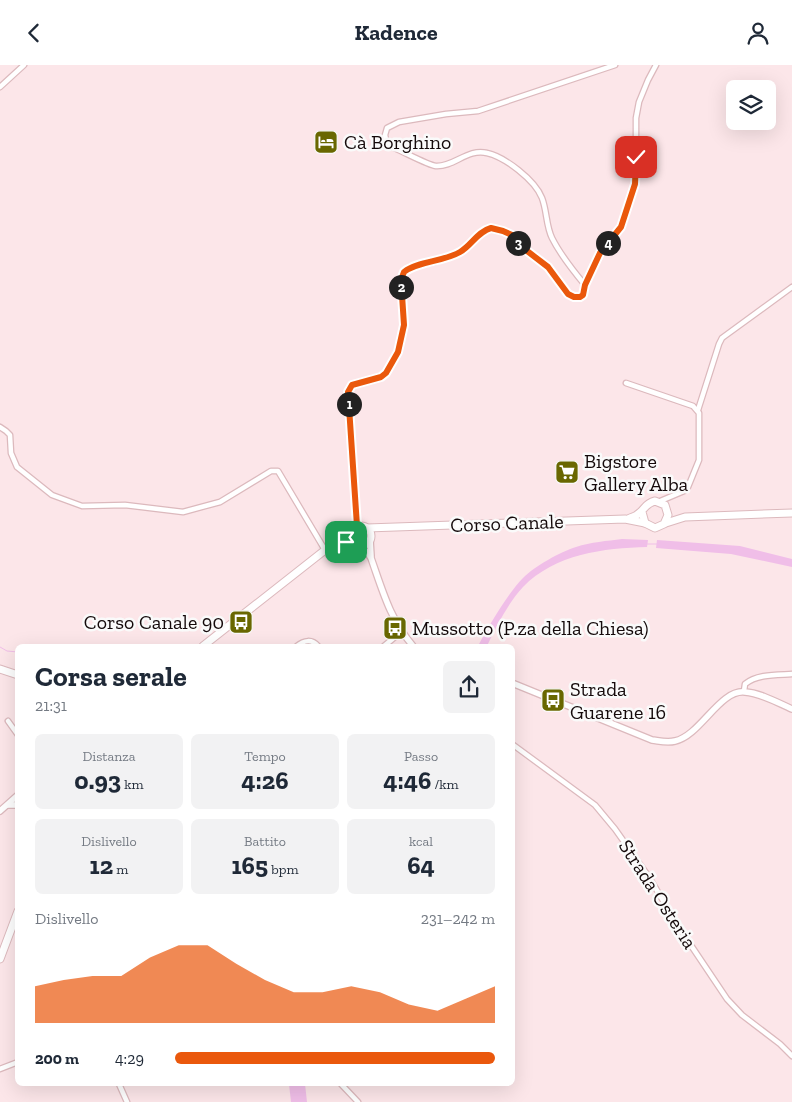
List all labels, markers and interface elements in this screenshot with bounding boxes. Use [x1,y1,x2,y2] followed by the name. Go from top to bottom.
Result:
[20,19,48,47] icon: back
[354,19,438,46] text: Kadence
[744,19,772,47] icon: person
[726,80,776,130] map controls
[726,80,776,130] button: layers
[313,129,339,155] hotel icon: Cà Borghino
[344,130,451,154] place label: Cà Borghino
[615,136,657,178] pin
[622,143,650,171] icon: check
[506,231,530,255] pin: 3
[596,231,620,255] pin: 4
[515,235,522,252] text: 3
[605,235,612,252] text: 4
[388,275,414,299] pin: 2
[398,279,405,296] text: 2
[336,391,362,417] pin: 1
[347,396,352,413] text: 1
[584,449,689,496] place label: Bigstore Gallery Alba
[554,459,580,485] supermarket icon: Bigstore Gallery Alba
[450,509,564,537] street label: Corso Canale
[325,521,367,563] pin
[332,528,360,556] icon: arrive
[228,609,254,635] bus stop icon: Corso Canale 90
[84,610,224,634] place label: Corso Canale 90
[382,615,408,641] bus stop icon: Mussotto (P.za della Chiesa)
[412,616,649,640] place label: Mussotto (P.za della Chiesa)
[35,660,187,693] text: Corsa serale
[443,661,495,713] button: share
[570,677,666,724] place label: Strada Guarene 16
[540,687,566,713] bus stop icon: Strada Guarene 16
[35,696,67,715] text: 21:31
[82,748,136,765] text: Distanza
[244,748,286,765] text: Tempo
[404,748,438,765] text: Passo
[74,765,121,795] text: 0.93
[241,765,289,795] text: 4:26
[383,765,431,795] text: 4:46
[121,776,144,793] text: km
[431,776,459,793] text: /km
[81,833,137,850] text: Dislivello
[244,833,286,850] text: Battito
[409,833,433,850] text: kcal
[614,835,702,953] street label: Strada Osteria
[90,850,113,880] text: 12
[232,850,268,880] text: 165
[407,850,435,880] text: 64
[113,861,128,878] text: m
[268,861,299,878] text: bpm
[35,909,98,928] text: Dislivello
[421,909,495,928] text: 231–242 m
[35,1049,79,1068] text: 200 m
[115,1049,144,1068] text: 4:29

